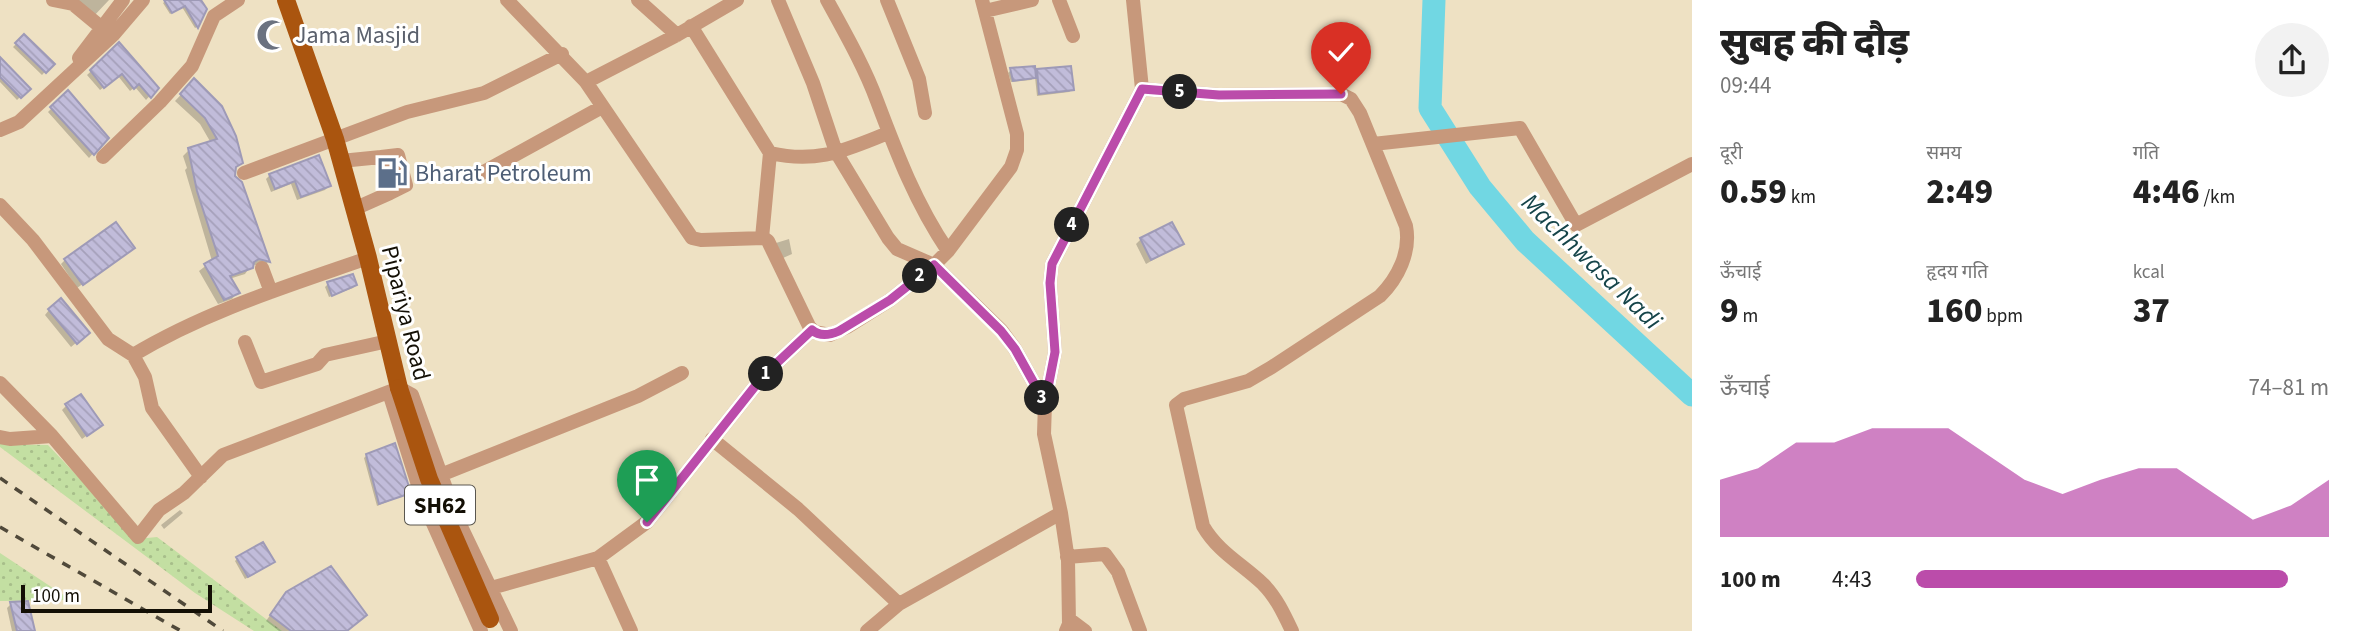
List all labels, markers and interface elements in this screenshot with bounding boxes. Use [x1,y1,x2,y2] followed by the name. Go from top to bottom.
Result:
[1720,16,1909,70] text: सुबह की दौड़
[255,18,289,52] mosque icon: Jama Masjid
[295,18,420,53] place label: Jama Masjid
[1311,22,1371,94] pin
[2255,23,2329,97] button: share
[1322,33,1360,71] icon: check
[1720,69,1771,102] text: 09:44
[1162,74,1198,110] pin: 5
[1174,78,1185,105] text: 5
[1720,140,1743,167] text: दूरी
[1926,140,1962,167] text: समय
[2133,140,2159,167] text: गति
[375,156,409,190] fuel station icon: Bharat Petroleum
[415,156,592,191] place label: Bharat Petroleum
[1720,167,1787,217] text: 0.59
[1926,167,1993,217] text: 2:49
[2133,167,2200,217] text: 4:46
[1787,184,1816,211] text: km
[2200,184,2235,211] text: /km
[1513,185,1671,339] water label: Machhwasa Nadi
[1054,208,1090,243] pin: 4
[1066,211,1077,238] text: 4
[372,242,439,384] street label: Pipariya Road
[902,258,937,294] pin: 2
[1720,259,1761,286] text: ऊँचाई
[1926,259,1988,286] text: हृदय गति
[2133,259,2165,286] text: kcal
[914,262,925,289] text: 2
[1720,286,1739,336] text: 9
[1926,286,1982,336] text: 160
[2133,286,2170,336] text: 37
[1739,303,1758,330] text: m
[1982,303,2023,330] text: bpm
[748,356,784,392] pin: 1
[760,360,771,387] text: 1
[1720,371,1770,404] text: ऊँचाई
[2249,371,2329,404] text: 74–81 m
[1024,380,1060,416] pin: 3
[1036,384,1047,411] text: 3
[617,450,677,522] pin
[628,461,666,499] icon: arrive
[405,485,475,524] road number: SH62
[1720,563,1781,596] text: 100 m
[1832,563,1872,596] text: 4:43
[21,582,212,614] scale bar
[32,583,80,610] text: 100 m

